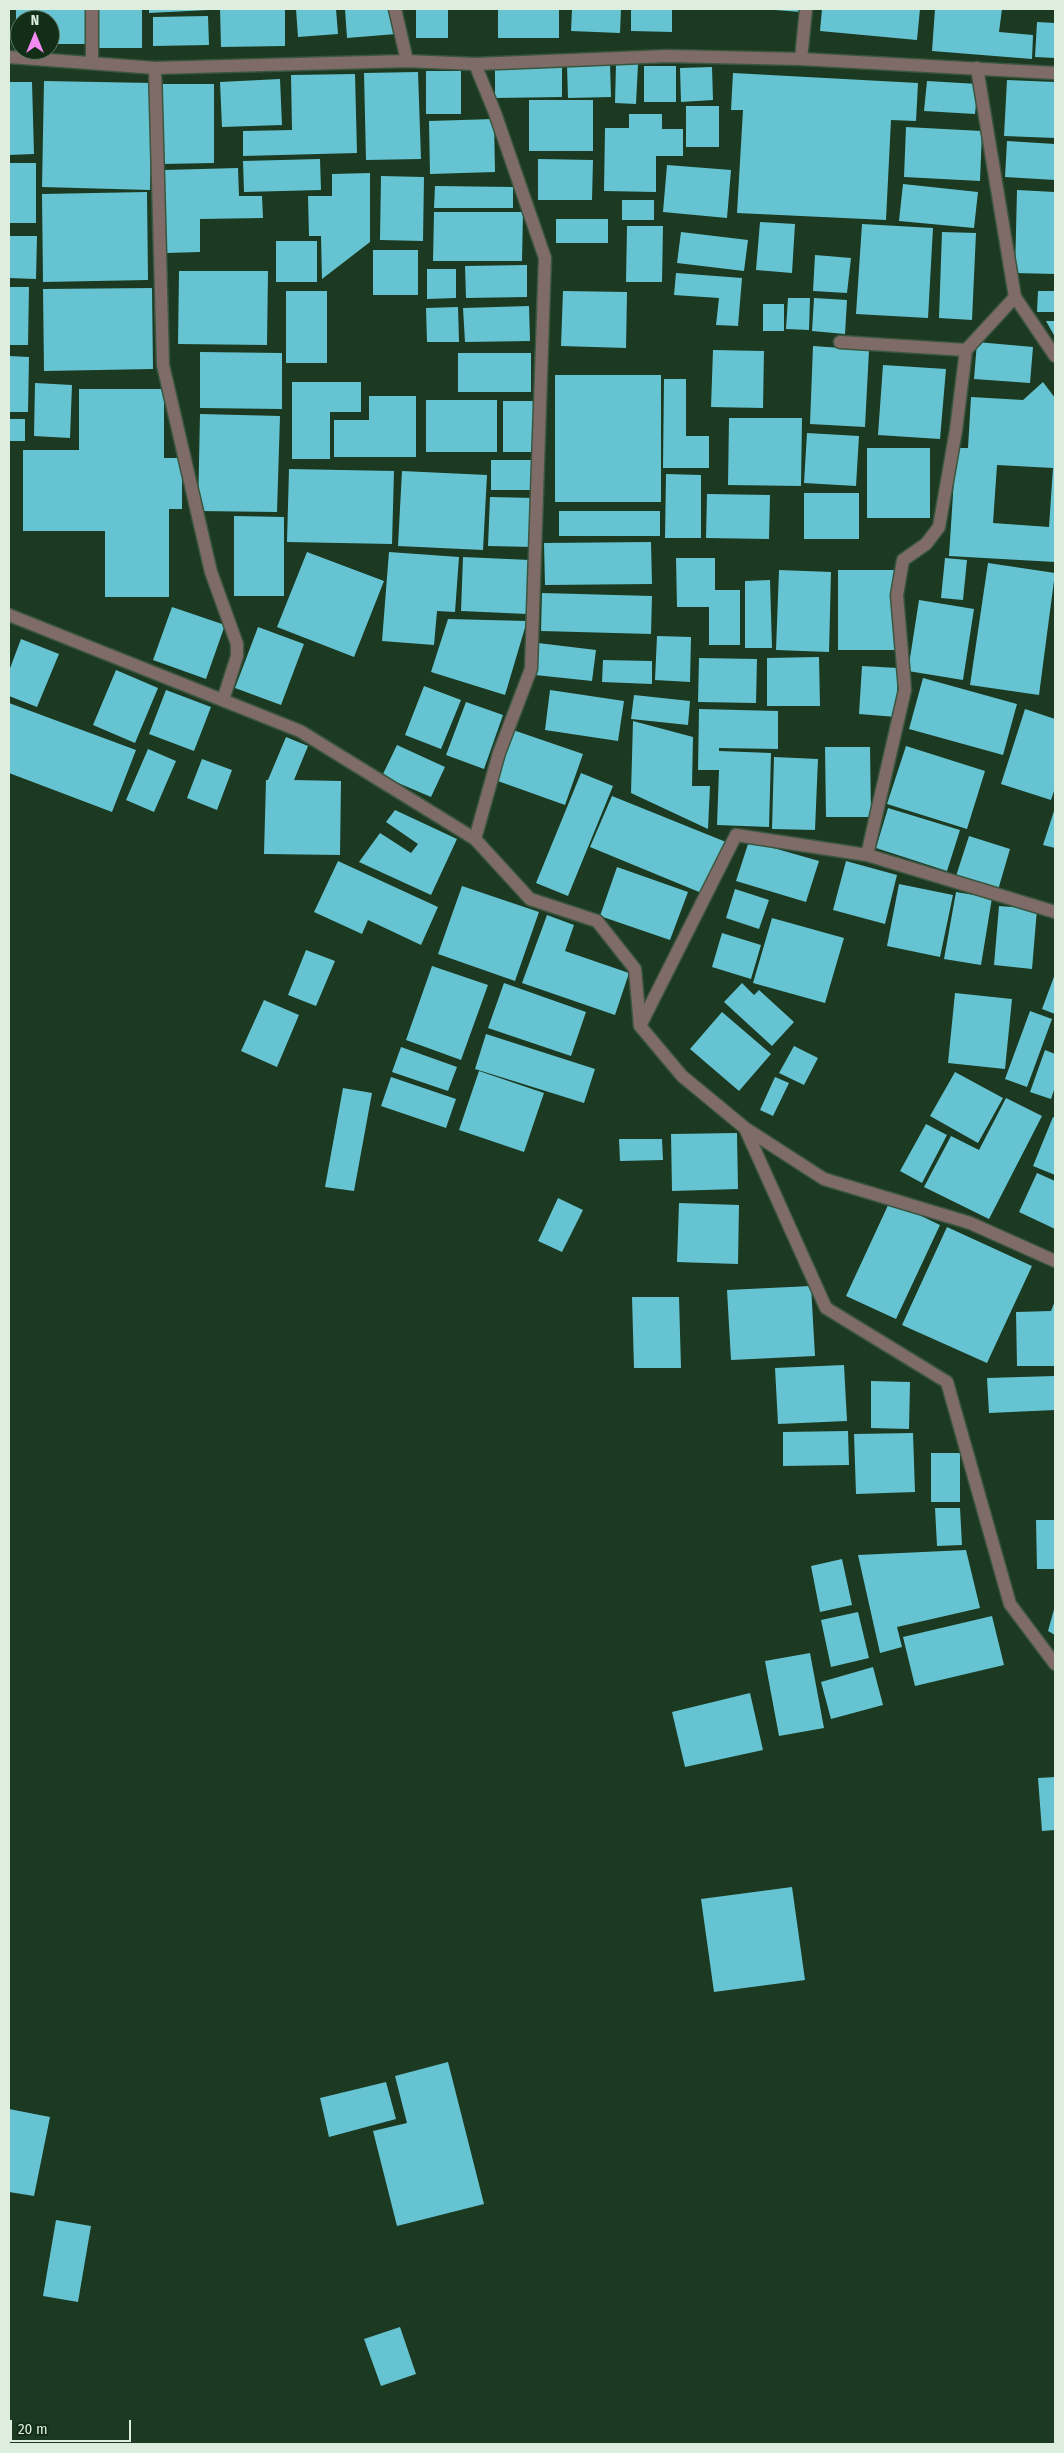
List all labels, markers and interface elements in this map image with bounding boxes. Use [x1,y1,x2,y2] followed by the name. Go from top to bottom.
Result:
[10,10,60,60] north arrow
[31,12,39,29] text: N
[12,2410,134,2442] scale bar
[18,2420,48,2438] text: 20 m

